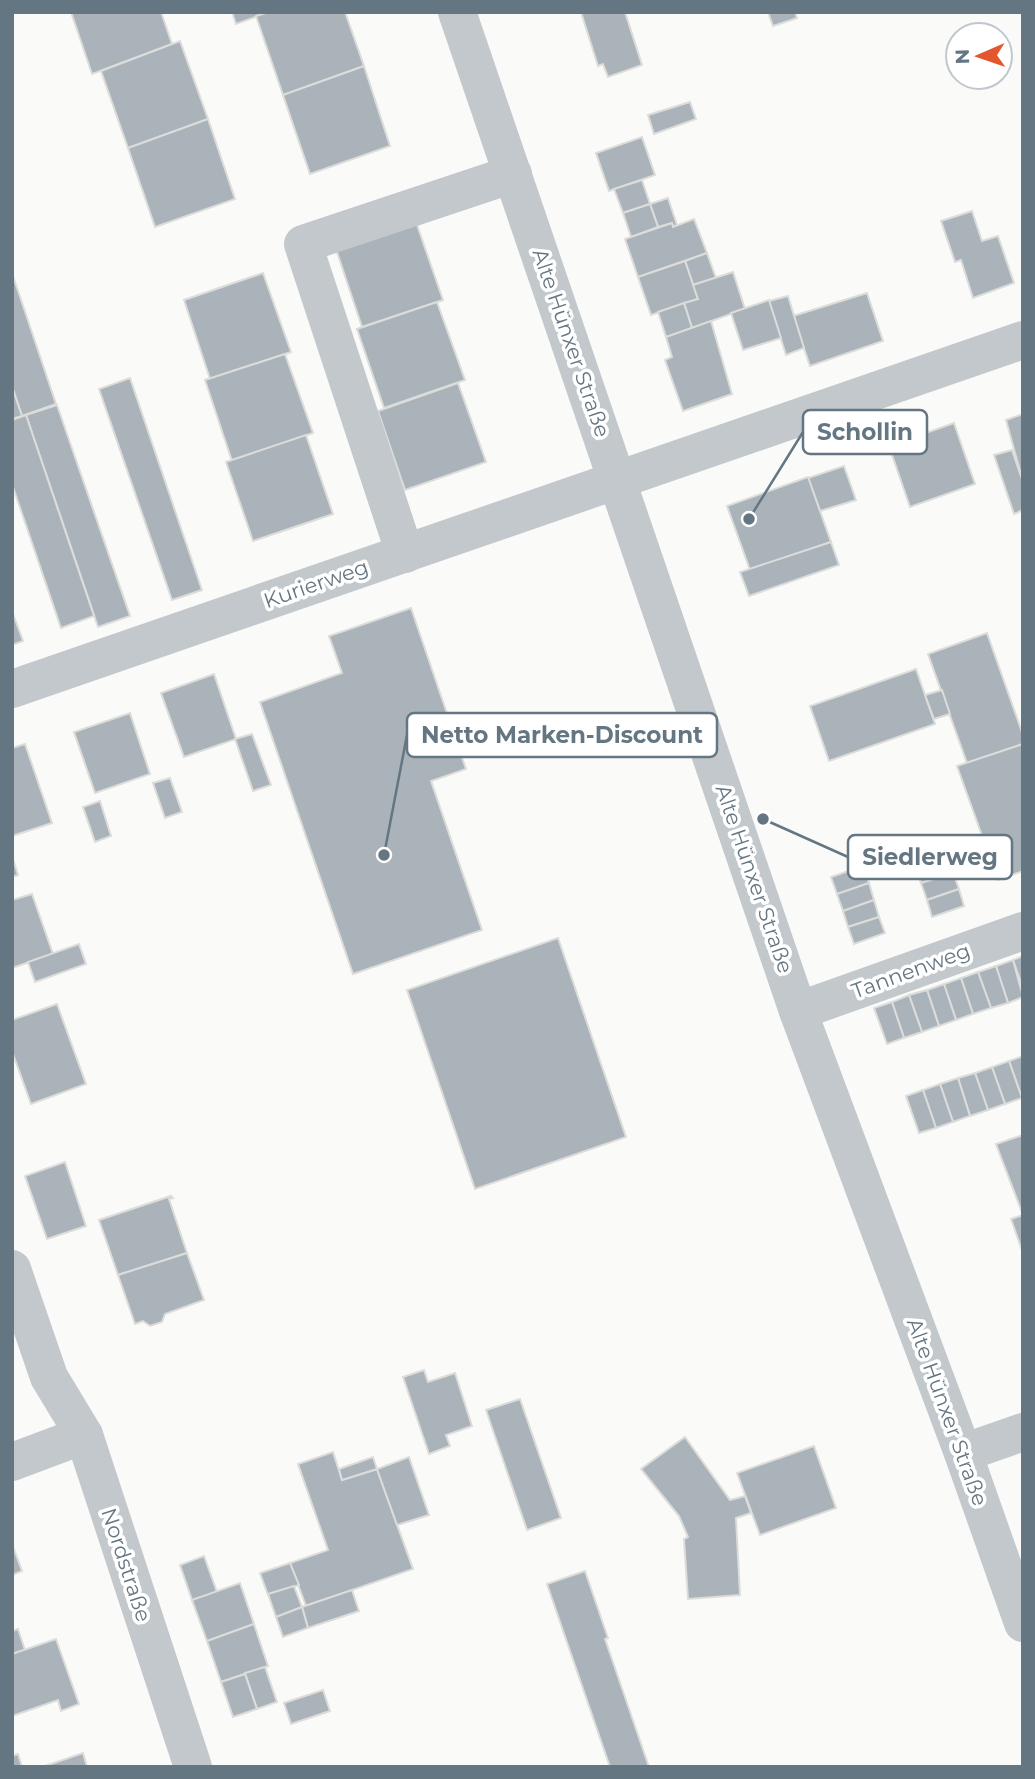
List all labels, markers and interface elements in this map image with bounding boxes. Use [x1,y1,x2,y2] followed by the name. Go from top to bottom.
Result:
[944,21,1014,91] north arrow
[951,48,974,65] text: N
[527,245,615,440] street label: Alte Hünxer Straße
[803,410,927,454] callout: Schollin
[817,418,913,446] text: Schollin
[260,554,372,613] street label: Kurierweg
[407,713,717,757] callout: Netto Marken-Discount
[421,721,703,749] text: Netto Marken-Discount
[710,781,798,976] street label: Alte Hünxer Straße
[848,835,1012,879] callout: Siedlerweg
[862,843,998,871] text: Siedlerweg
[848,938,973,1004] street label: Tannenweg
[902,1315,993,1509] street label: Alte Hünxer Straße
[96,1505,157,1625] street label: Nordstraße

